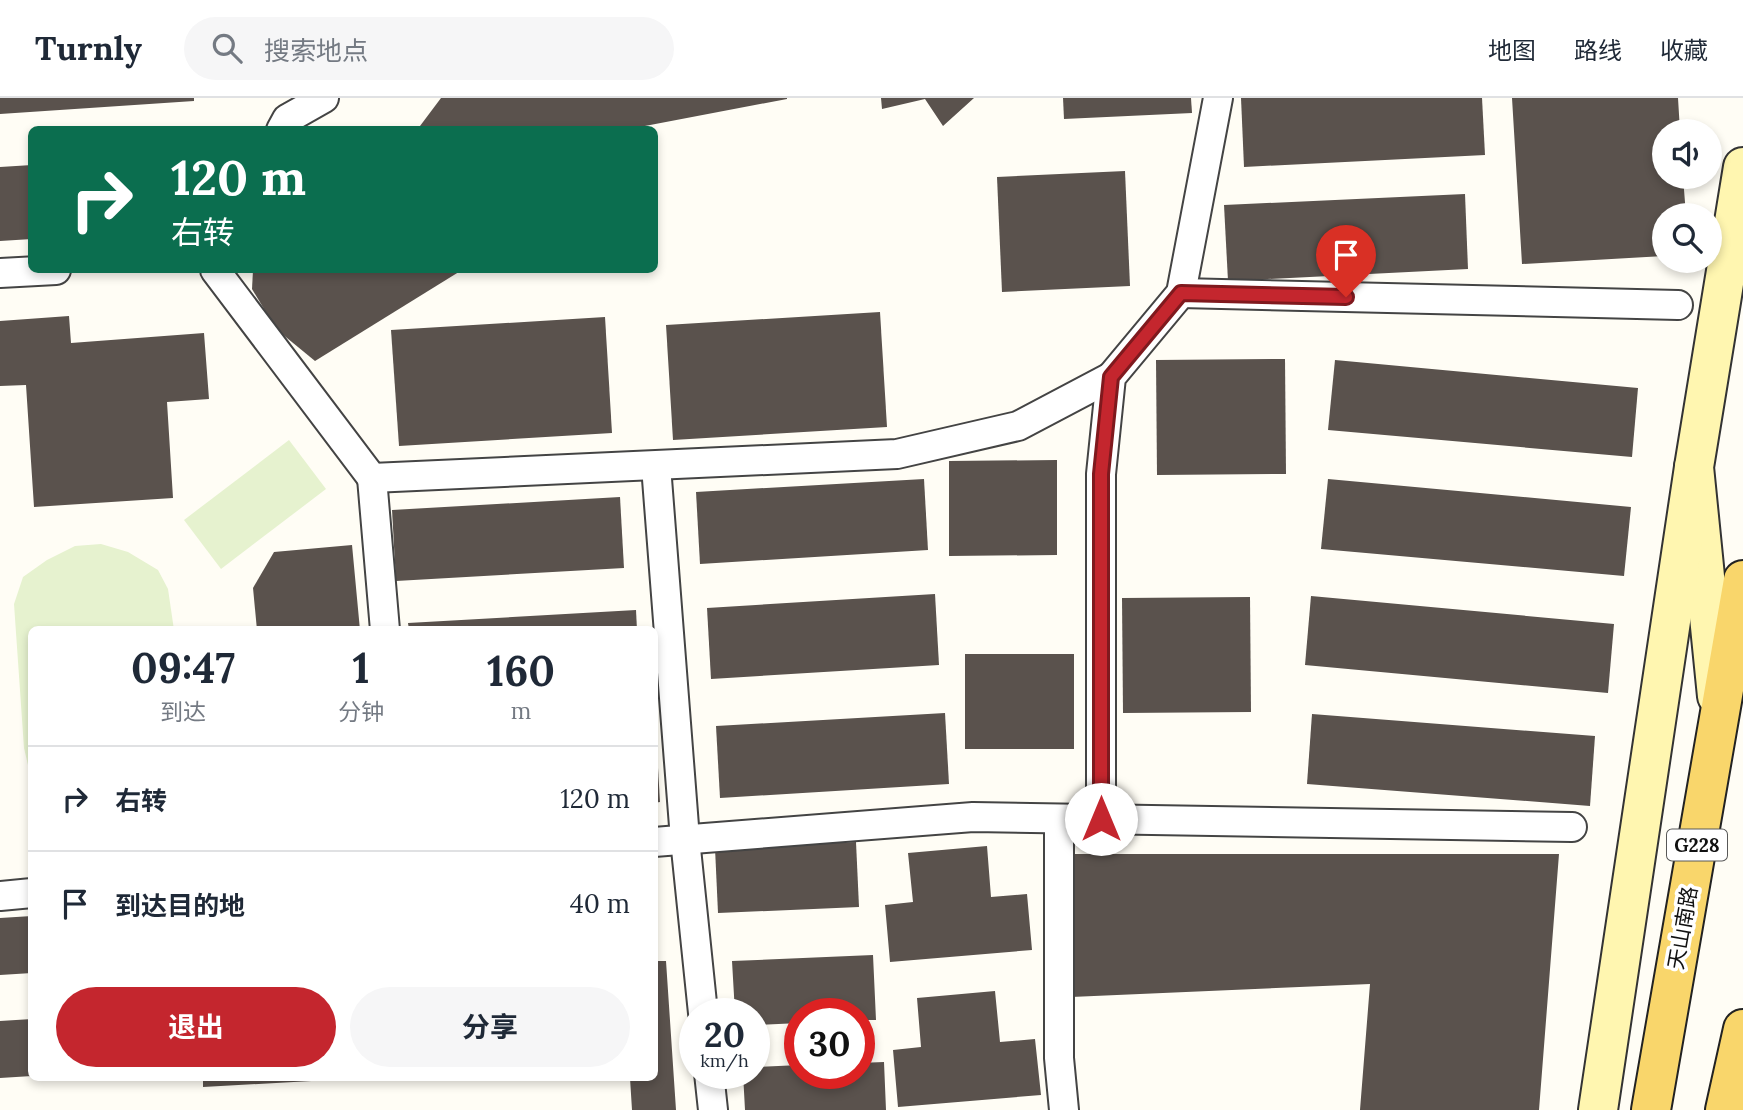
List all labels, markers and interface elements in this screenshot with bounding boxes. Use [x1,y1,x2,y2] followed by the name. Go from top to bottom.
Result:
[184,17,674,80] search box
[35,27,142,69] text: Turnly
[208,29,246,67] icon: search
[264,34,368,67] text: 搜索地点
[1488,35,1536,66] text: 地图
[1574,35,1622,66] text: 路线
[1660,35,1708,66] text: 收藏
[1652,119,1722,273] map controls
[1652,119,1722,189] button: sound
[171,146,306,208] text: 120 m
[56,154,147,245] icon: right
[1652,203,1722,273] button: search
[171,212,235,253] text: 右转
[1316,225,1376,297] pin
[1327,236,1365,274] icon: arrive
[131,641,235,695] text: 09:47
[353,641,370,695] text: 1
[487,644,555,698] text: 160
[511,696,531,725] text: m
[160,697,206,726] text: 到达
[338,697,384,726] text: 分钟
[56,780,94,818] icon: right
[560,782,630,815] text: 120 m
[1064,782,1138,856] position arrow
[115,784,167,817] text: 右转
[1667,830,1727,860] road number: G228
[1662,884,1703,972] street label: 天山南路
[56,885,94,923] icon: arrive
[570,887,630,920] text: 40 m
[115,889,245,922] text: 到达目的地
[56,987,336,1067] button: 退出
[350,987,630,1067] button: 分享
[784,998,875,1089] speed limit sign: 30
[704,1012,745,1057] text: 20
[700,1049,749,1072] text: km/h

